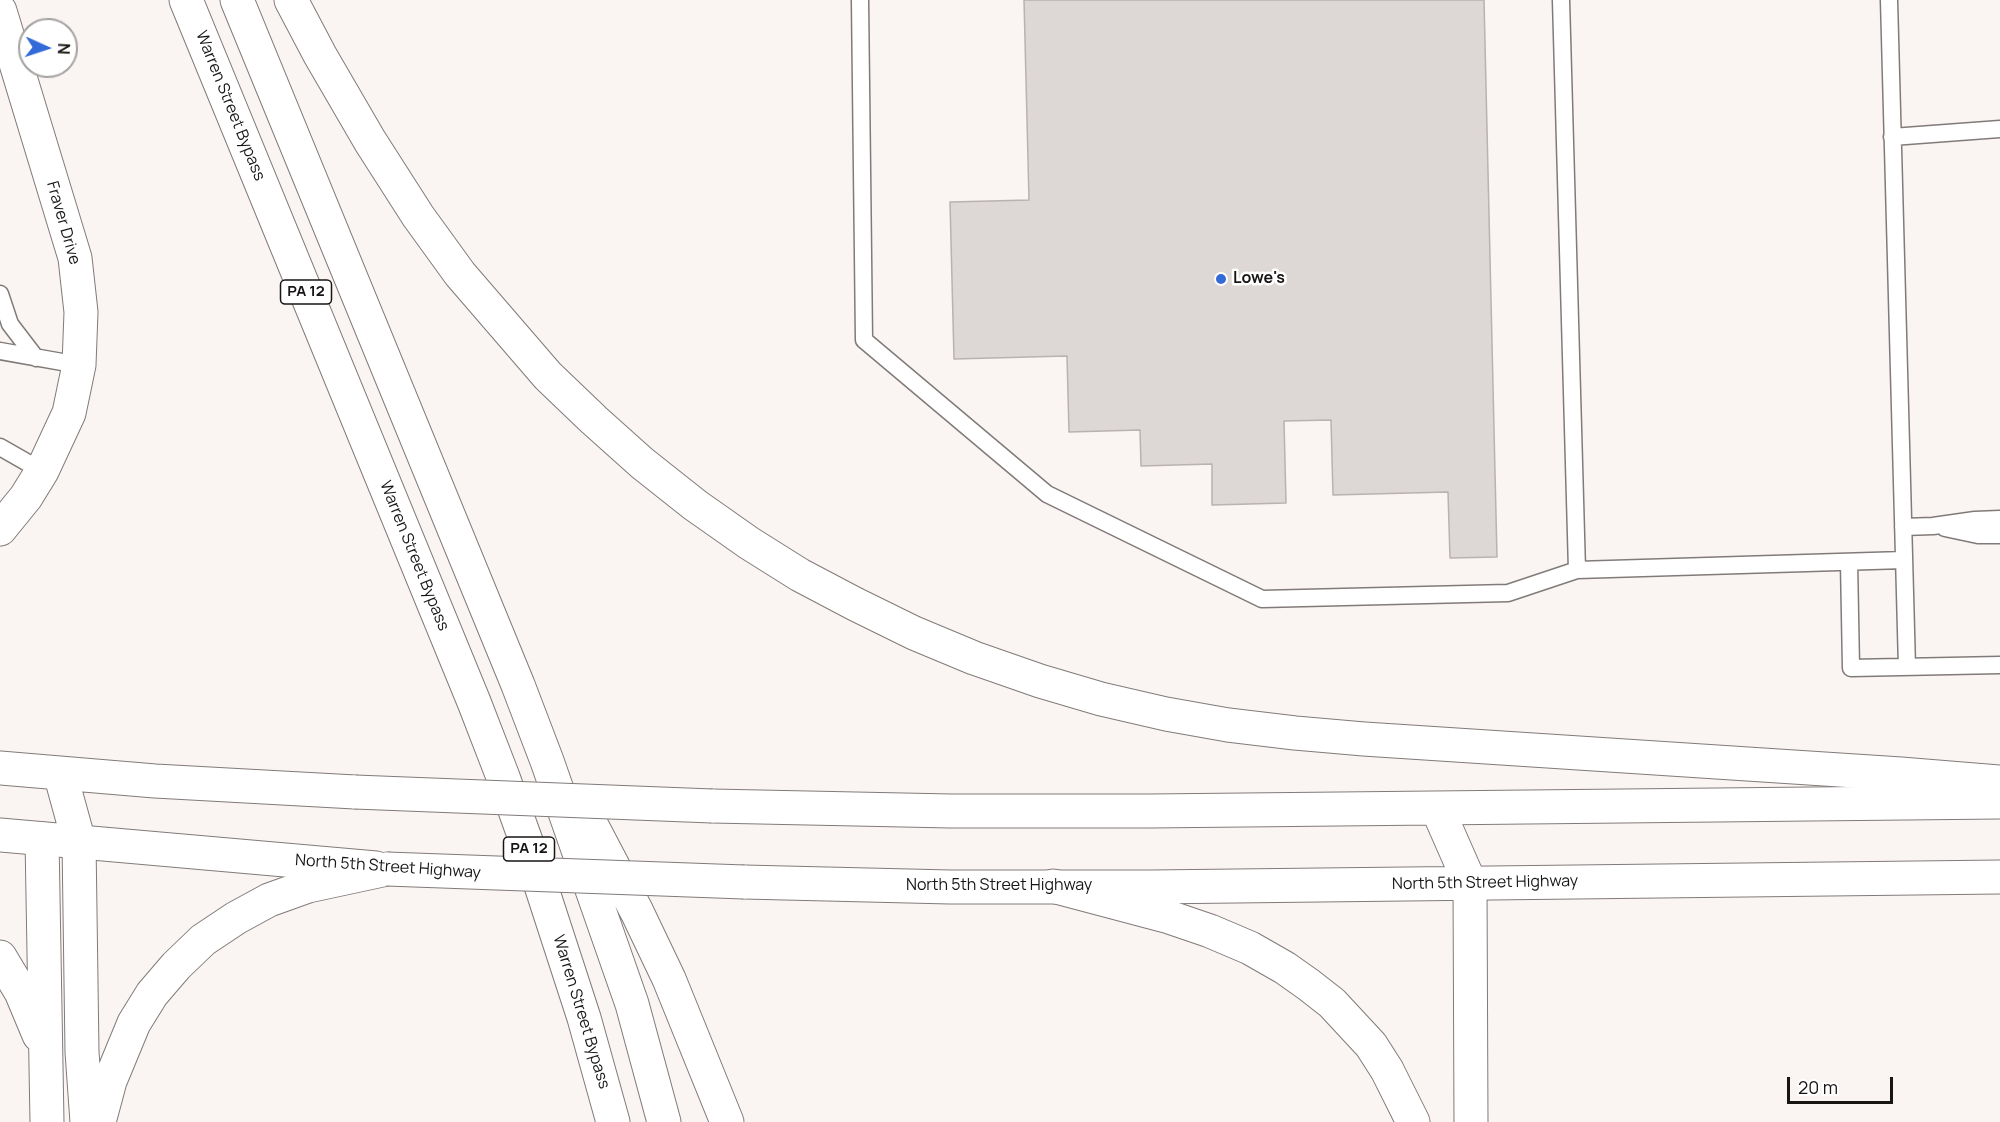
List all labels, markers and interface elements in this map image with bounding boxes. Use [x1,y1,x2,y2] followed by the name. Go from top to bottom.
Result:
[18,18,78,78] north arrow
[191,28,269,184] street label: Warren Street Bypass
[53,43,75,55] text: N
[42,179,84,267] street label: Fraver Drive
[1233,269,1285,289] place label: Lowe's
[1214,272,1228,286] marker: Lowe's
[280,280,332,304] road number: PA 12
[375,478,453,634] street label: Warren Street Bypass
[504,837,554,861] road number: PA 12
[294,851,482,883] street label: North 5th Street Highway
[1392,872,1578,894] street label: North 5th Street Highway
[906,876,1092,896] street label: North 5th Street Highway
[548,933,614,1091] street label: Warren Street Bypass
[1790,1065,1896,1103] scale bar
[1798,1075,1838,1099] text: 20 m

